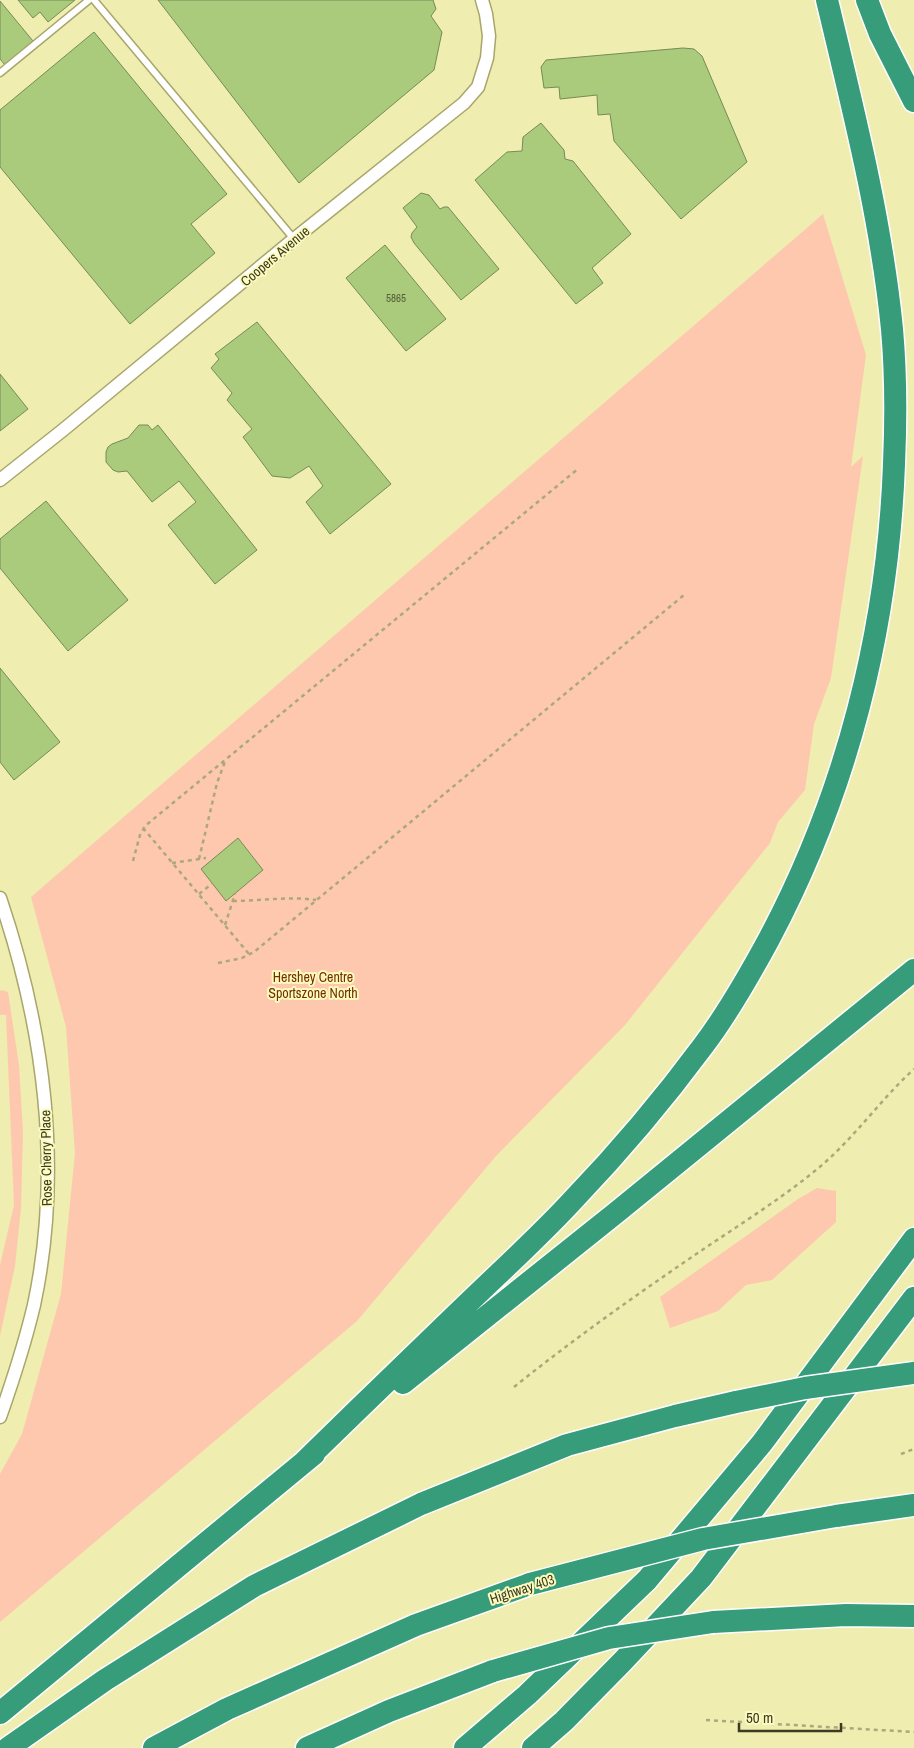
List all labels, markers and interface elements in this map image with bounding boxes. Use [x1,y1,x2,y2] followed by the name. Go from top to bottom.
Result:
[237,222,313,290] street label: Coopers Avenue
[386,291,406,305] house number: 5865
[268,968,358,1002] park label: Hershey Centre Sportszone North
[36,1110,56,1206] street label: Rose Cherry Place
[487,1570,557,1608] street label: Highway 403
[739,1700,842,1732] scale bar
[746,1707,773,1728] text: 50 m

